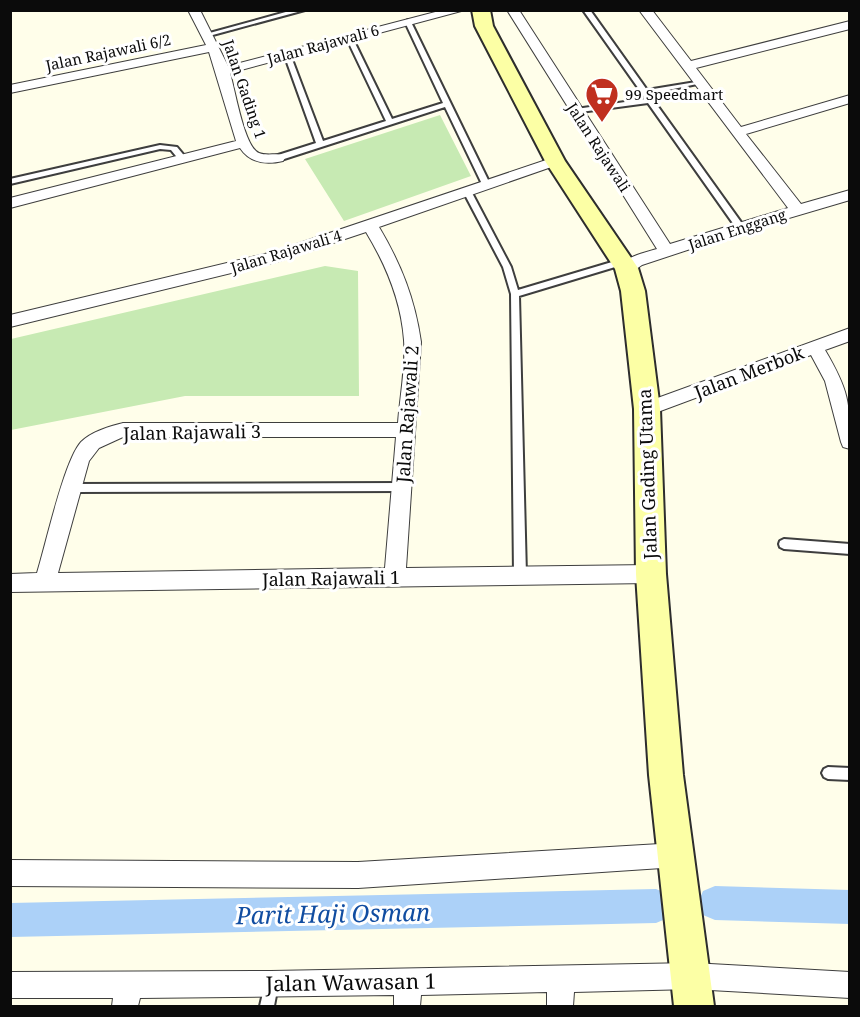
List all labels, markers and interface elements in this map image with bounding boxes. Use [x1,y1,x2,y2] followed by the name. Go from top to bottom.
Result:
[264,19,381,69] street label: Jalan Rajawali 6
[43,29,172,75] street label: Jalan Rajawali 6/2
[218,36,271,141] street label: Jalan Gading 1
[584,76,620,123] supermarket icon: 99 Speedmart
[625,84,723,104] place label: 99 Speedmart
[562,98,635,196] street label: Jalan Rajawali
[685,204,789,255] street label: Jalan Enggang
[227,224,344,278] street label: Jalan Rajawali 4
[690,340,808,404] street label: Jalan Merbok
[390,344,424,485] street label: Jalan Rajawali 2
[632,388,662,561] street label: Jalan Gading Utama
[122,419,261,445] street label: Jalan Rajawali 3
[261,565,400,591] street label: Jalan Rajawali 1
[234,895,431,931] water label: Parit Haji Osman
[264,967,437,998] street label: Jalan Wawasan 1

